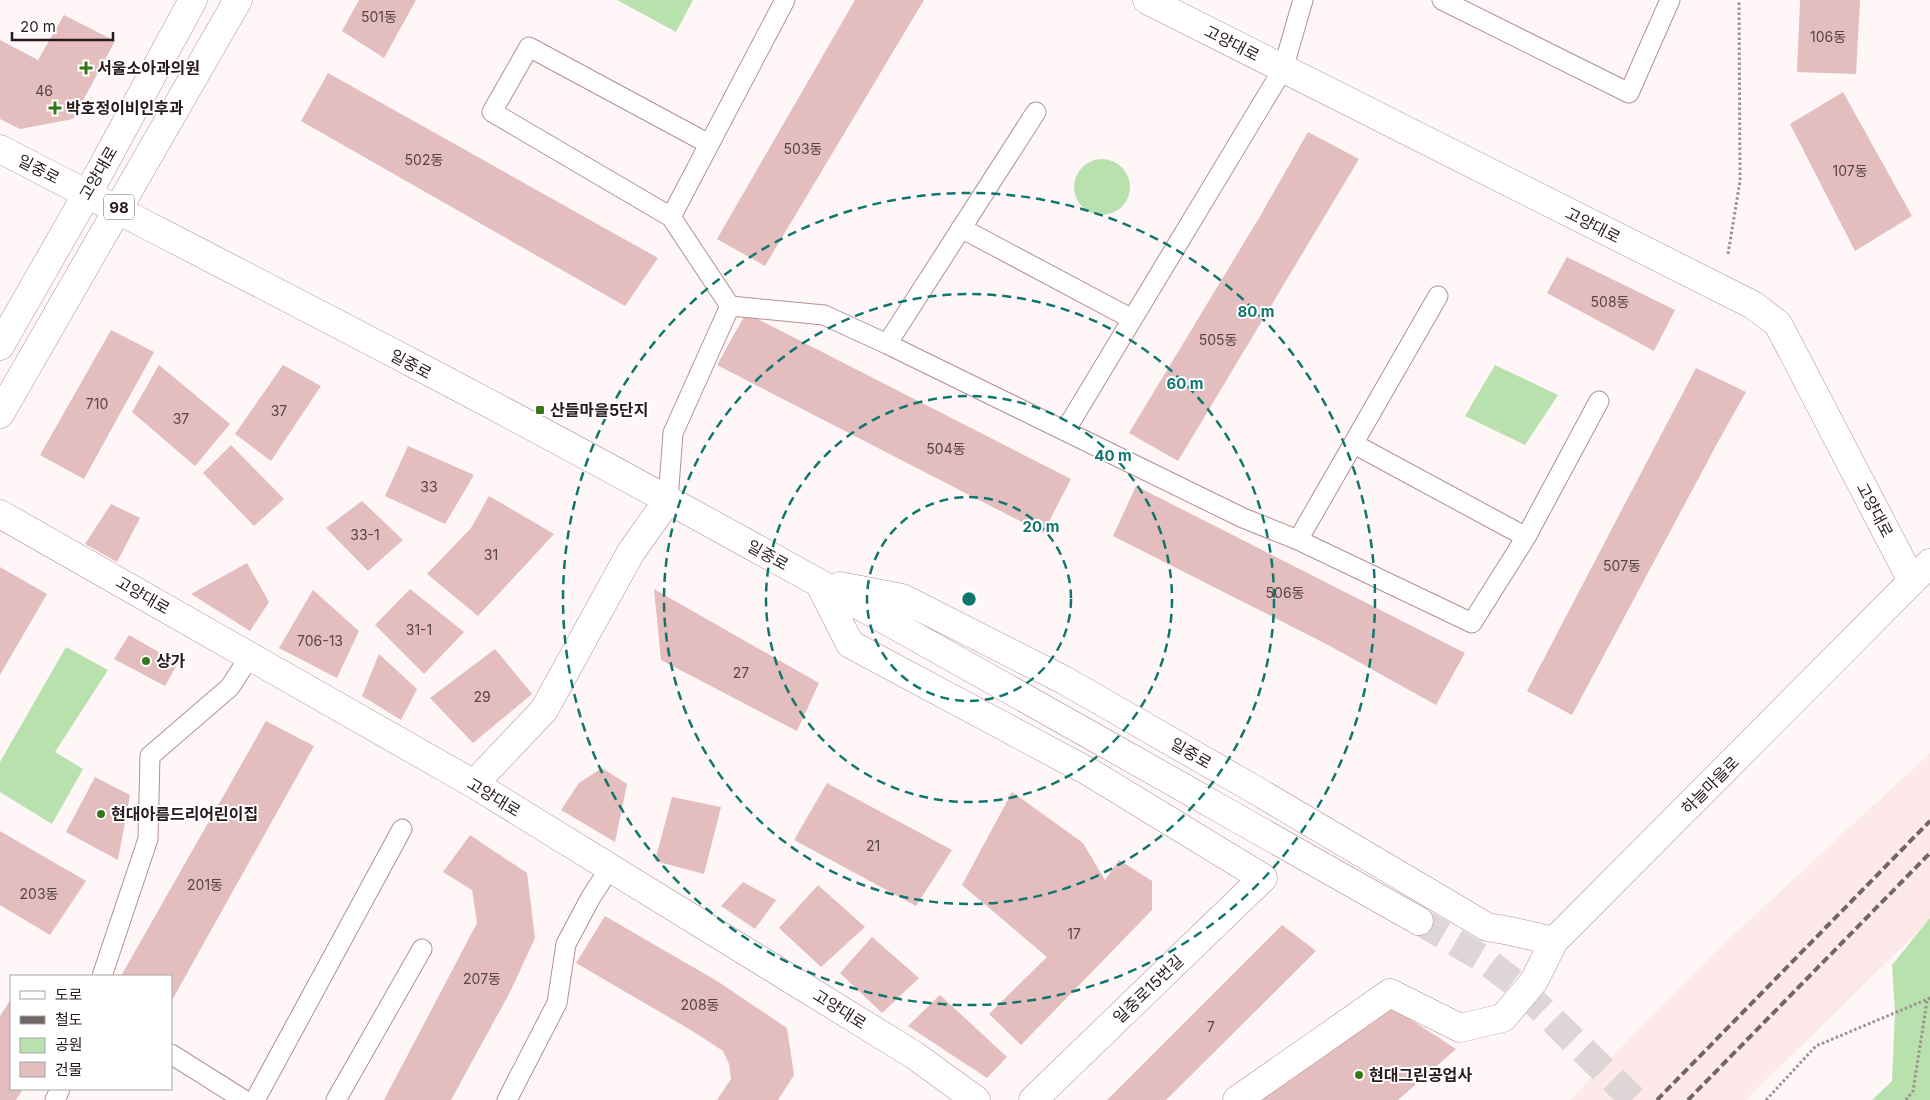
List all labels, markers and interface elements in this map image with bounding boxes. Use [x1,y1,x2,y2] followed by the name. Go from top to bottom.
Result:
[361,8,397,25] house number: 501동
[12,10,114,42] scale bar
[20,17,56,36] text: 20 m
[1201,21,1263,65] street label: 고양대로
[1810,28,1846,45] house number: 106동
[97,58,200,78] place label: 서울소아과의원
[79,61,93,75] marker: 서울소아과의원
[35,82,53,99] house number: 46
[66,98,184,118] place label: 박호정이비인후과
[48,101,62,115] marker: 박호정이비인후과
[784,140,823,157] house number: 503동
[75,142,122,204] street label: 고양대로
[15,150,63,188] street label: 일중로
[405,151,443,168] house number: 502동
[1832,162,1868,179] house number: 107동
[104,194,134,220] road number: 98
[1562,203,1624,247] street label: 고양대로
[1591,293,1630,310] house number: 508동
[1237,302,1275,321] text: 80 m
[1199,331,1237,348] house number: 505동
[387,345,435,383] street label: 일중로
[1166,374,1204,393] text: 60 m
[86,395,108,412] house number: 710
[550,400,649,420] place label: 산들마을5단지
[271,402,287,419] house number: 37
[534,404,546,416] marker: 산들마을5단지
[173,410,189,427] house number: 37
[926,440,966,457] house number: 504동
[1094,446,1132,465] text: 40 m
[420,478,438,495] house number: 33
[1852,479,1898,541] street label: 고양대로
[1023,517,1059,536] text: 20 m
[350,526,380,543] house number: 33-1
[744,536,792,575] street label: 일중로
[484,546,498,563] house number: 31
[1603,557,1641,574] house number: 507동
[112,572,174,619] street label: 고양대로
[1266,584,1305,601] house number: 506동
[960,590,978,608] centre of rings
[406,621,432,638] house number: 31-1
[297,632,343,649] house number: 706-13
[156,651,186,671] place label: 상가
[140,655,152,667] marker: 상가
[733,664,749,681] house number: 27
[473,688,491,705] house number: 29
[1167,733,1215,773] street label: 일중로
[1677,752,1743,818] street label: 하늘마을로
[464,773,525,821] street label: 고양대로
[111,804,258,824] place label: 현대아름드리어린이집
[95,808,107,820] marker: 현대아름드리어린이집
[866,837,880,854] house number: 21
[187,876,223,893] house number: 201동
[20,885,59,902] house number: 203동
[1067,925,1081,942] house number: 17
[1109,951,1187,1027] street label: 일중로15번길
[463,970,501,987] house number: 207동
[10,975,172,1090] legend
[55,985,83,1004] text: 도로
[810,985,870,1033] street label: 고양대로
[681,996,720,1013] house number: 208동
[55,1010,83,1029] text: 철도
[1207,1018,1215,1035] house number: 7
[55,1035,83,1054] text: 공원
[55,1060,83,1079] text: 건물
[1369,1065,1472,1085] place label: 현대그린공업사
[1353,1069,1365,1081] marker: 현대그린공업사

